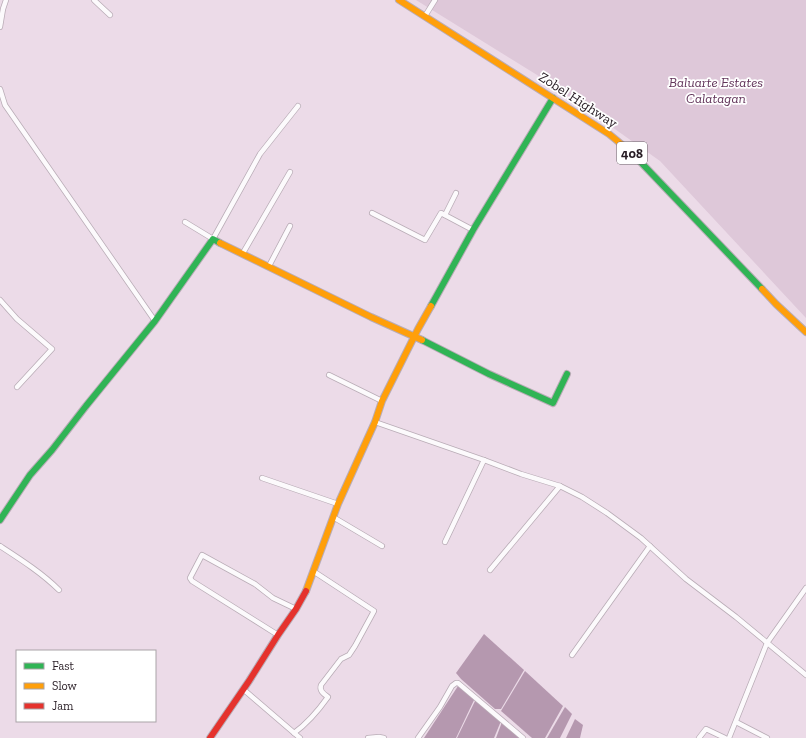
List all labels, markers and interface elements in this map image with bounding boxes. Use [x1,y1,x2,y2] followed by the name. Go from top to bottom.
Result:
[535,68,621,132] street label: Zobel Highway
[669,74,763,107] park label: Baluarte Estates Calatagan
[617,142,647,164] road number: 408
[16,650,156,722] legend
[52,659,75,673] text: Fast
[52,679,78,693] text: Slow
[52,699,74,713] text: Jam

